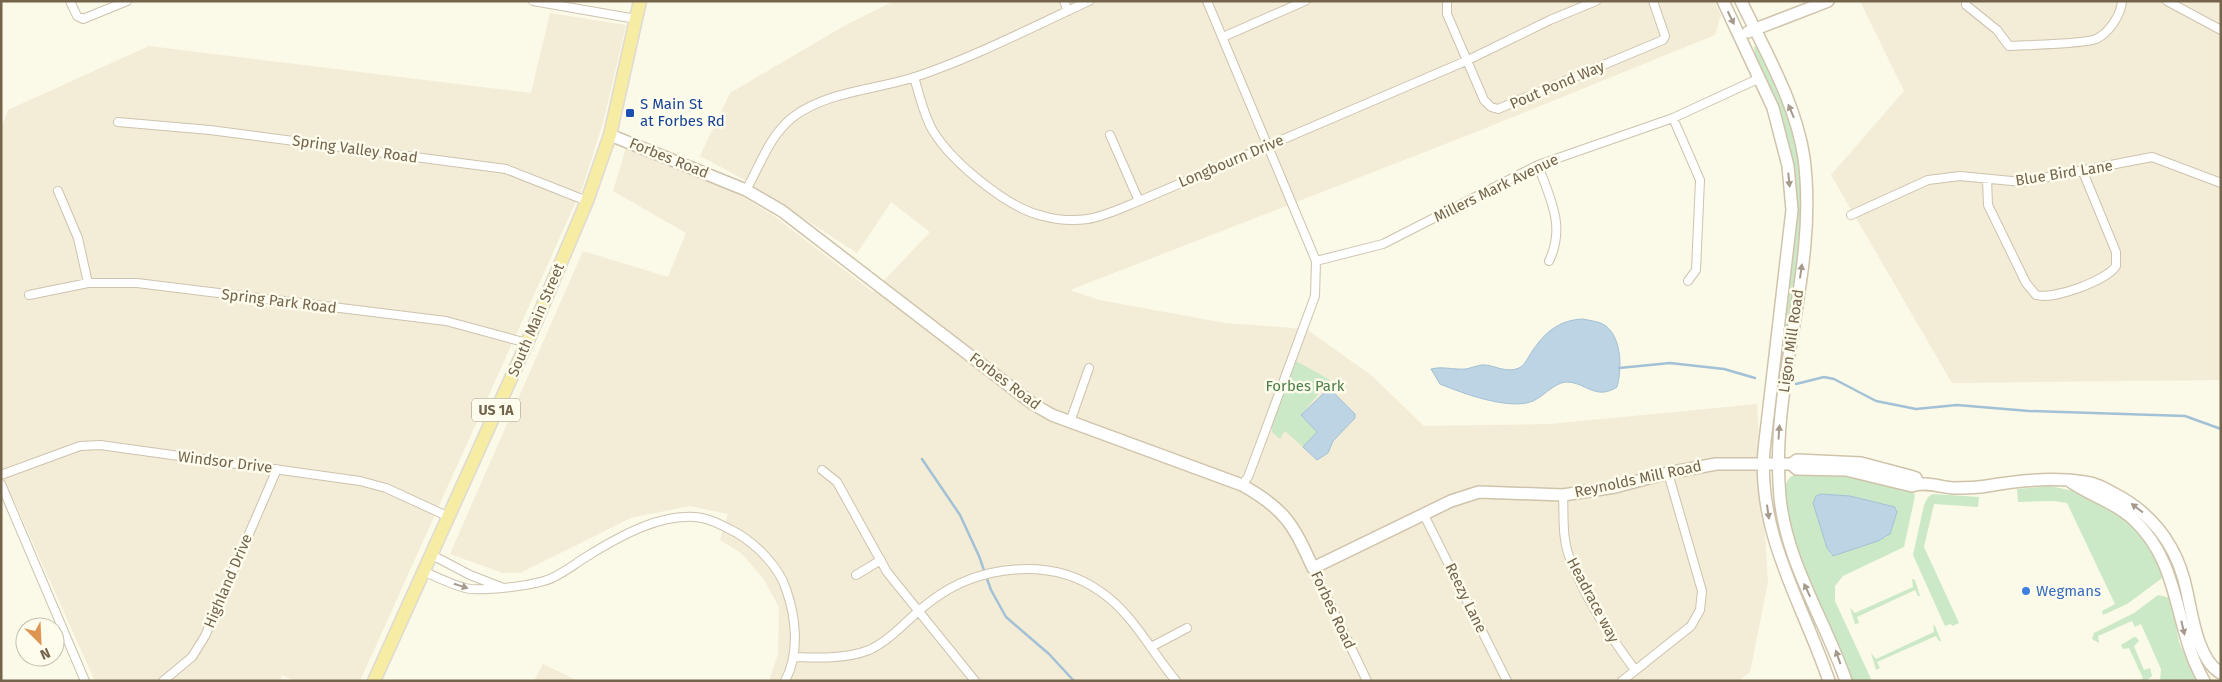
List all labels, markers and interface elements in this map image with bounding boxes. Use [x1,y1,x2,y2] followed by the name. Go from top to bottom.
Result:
[1727,11,1735,26] one-way arrow
[1507,57,1608,113] street label: Pout Pond Way
[640,95,725,130] place label: S Main St at Forbes Rd
[1786,104,1794,118] one-way arrow
[624,107,636,119] marker: S Main St at Forbes Rd
[291,131,419,167] street label: Spring Valley Road
[1176,131,1286,191] street label: Longbourn Drive
[627,134,711,182] street label: Forbes Road
[1431,150,1561,226] street label: Millers Mark Avenue
[2014,156,2114,190] street label: Blue Bird Lane
[1785,172,1793,188] one-way arrow
[504,260,568,379] street label: South Main Street
[1798,263,1806,279] one-way arrow
[220,285,338,317] street label: Spring Park Road
[1775,288,1807,394] street label: Ligon Mill Road
[966,349,1044,413] street label: Forbes Road
[1266,377,1345,395] park label: Forbes Park
[472,398,520,422] road number: US 1A
[1775,424,1783,440] one-way arrow
[177,447,273,477] street label: Windsor Drive
[1573,457,1703,501] street label: Reynolds Mill Road
[2130,503,2144,513] one-way arrow
[1764,504,1772,520] one-way arrow
[200,531,256,631] street label: Highland Drive
[1563,554,1623,646] street label: Headrace way
[1441,560,1491,636] street label: Reezy Lane
[1307,568,1359,652] street label: Forbes Road
[454,582,469,590] one-way arrow
[2036,582,2101,600] place label: Wegmans
[1803,583,1811,597] one-way arrow
[2020,585,2032,597] marker: Wegmans
[15,617,65,667] north arrow
[2179,621,2187,636] one-way arrow
[37,644,53,663] text: N
[1834,649,1842,664] one-way arrow

